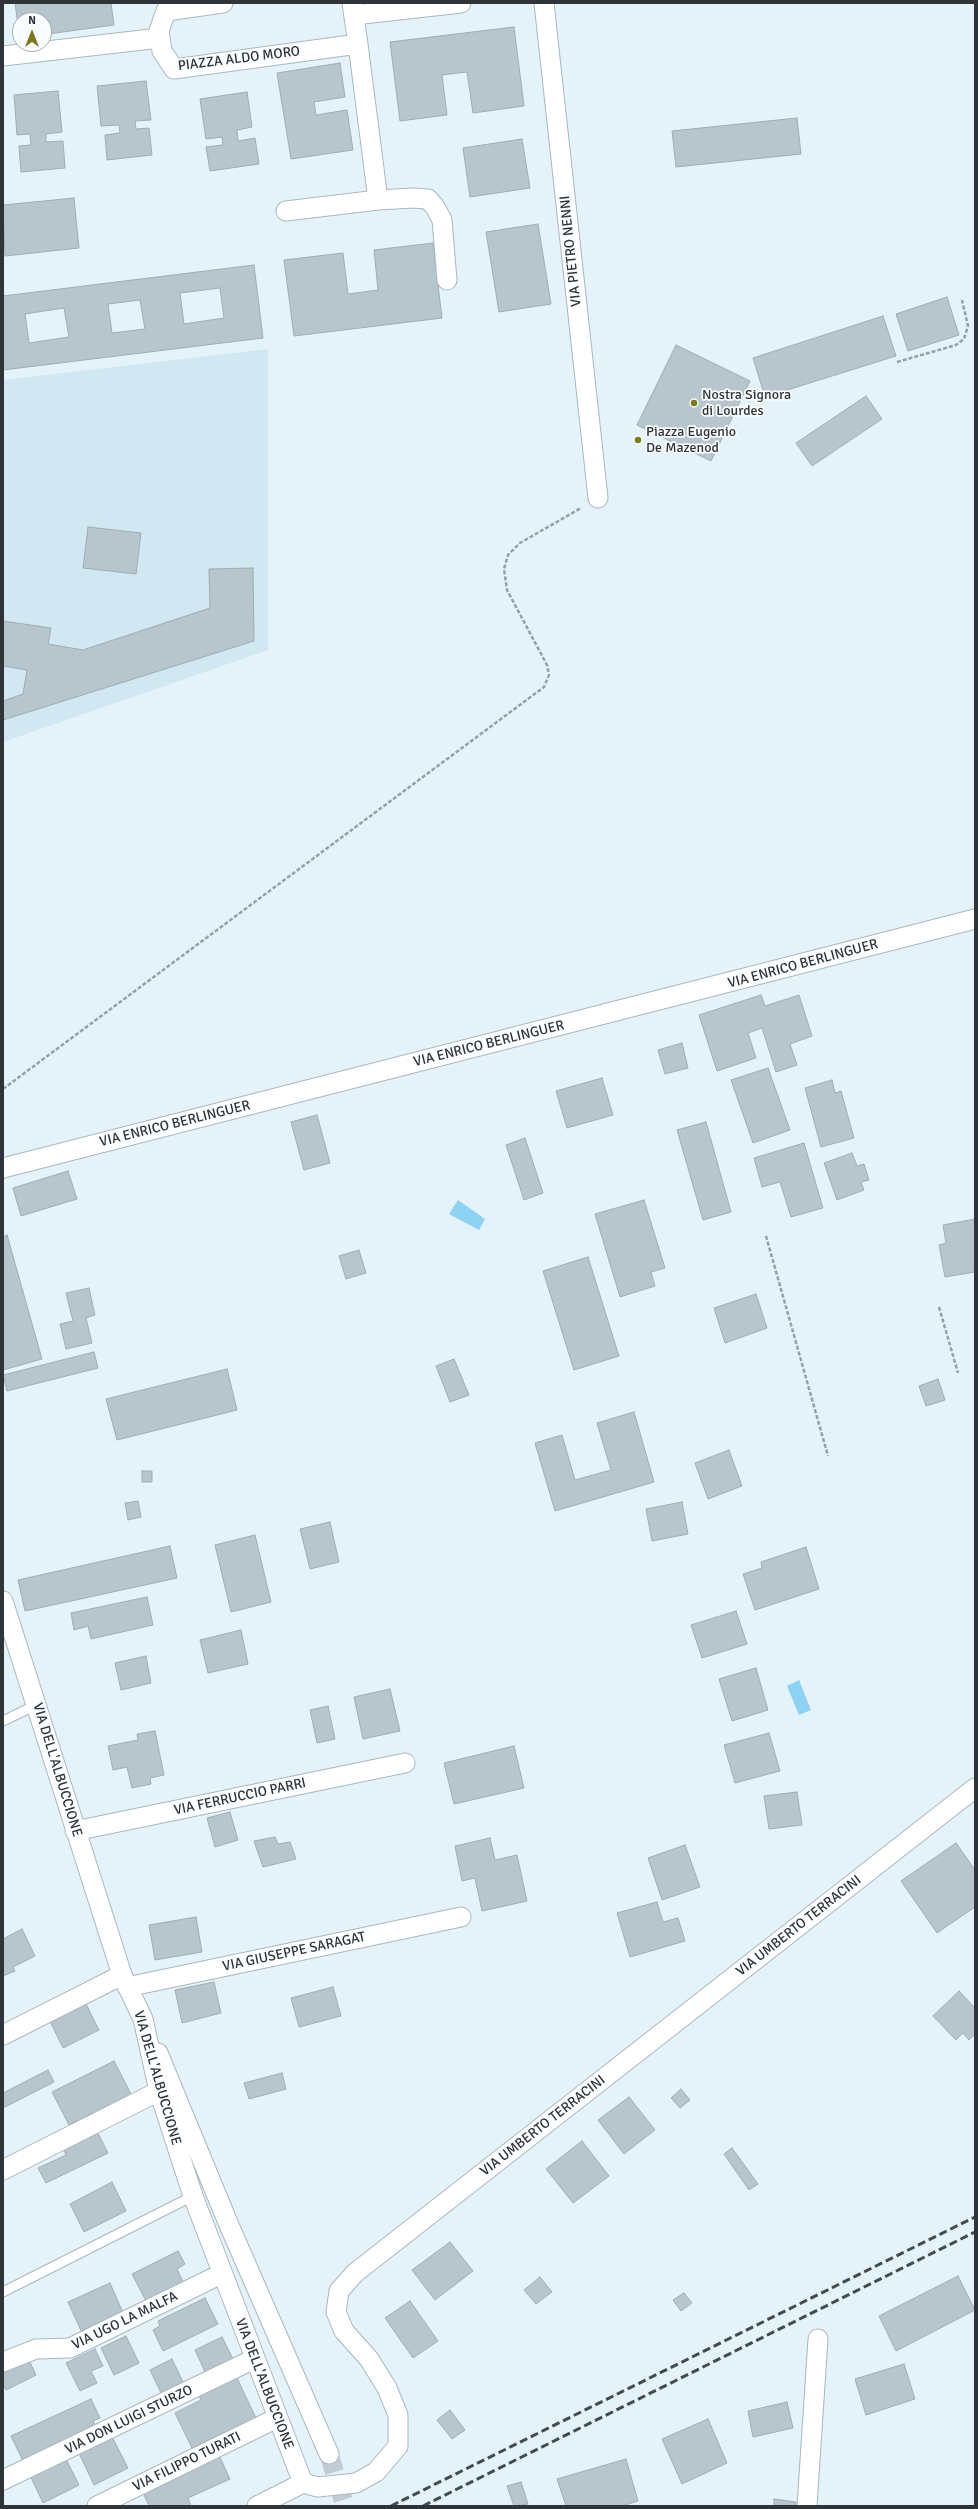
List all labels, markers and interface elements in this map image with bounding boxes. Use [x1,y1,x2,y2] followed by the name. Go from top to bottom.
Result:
[12,12,52,52] north arrow
[28,14,36,27] text: N
[177,43,301,75] street label: PIAZZA ALDO MORO
[557,195,585,307] street label: VIA PIETRO NENNI
[702,387,791,420] place label: Nostra Signora di Lourdes
[689,398,699,408] marker: Nostra Signora di Lourdes
[646,424,736,456] place label: Piazza Eugenio De Mazenod
[633,435,643,445] marker: Piazza Eugenio De Mazenod
[726,936,880,992] street label: VIA ENRICO BERLINGUER
[412,1017,566,1071] street label: VIA ENRICO BERLINGUER
[98,1097,252,1151] street label: VIA ENRICO BERLINGUER
[29,1701,85,1839] street label: VIA DELL'ALBUCCIONE
[172,1775,308,1819] street label: VIA FERRUCCIO PARRI
[733,1872,865,1980] street label: VIA UMBERTO TERRACINI
[221,1929,367,1975] street label: VIA GIUSEPPE SARAGAT
[130,2009,184,2147] street label: VIA DELL'ALBUCCIONE
[477,2072,609,2180] street label: VIA UMBERTO TERRACINI
[70,2288,180,2354] street label: VIA UGO LA MALFA
[231,2316,297,2452] street label: VIA DELL'ALBUCCIONE
[62,2382,196,2458] street label: VIA DON LUIGI STURZO
[130,2429,244,2495] street label: VIA FILIPPO TURATI

